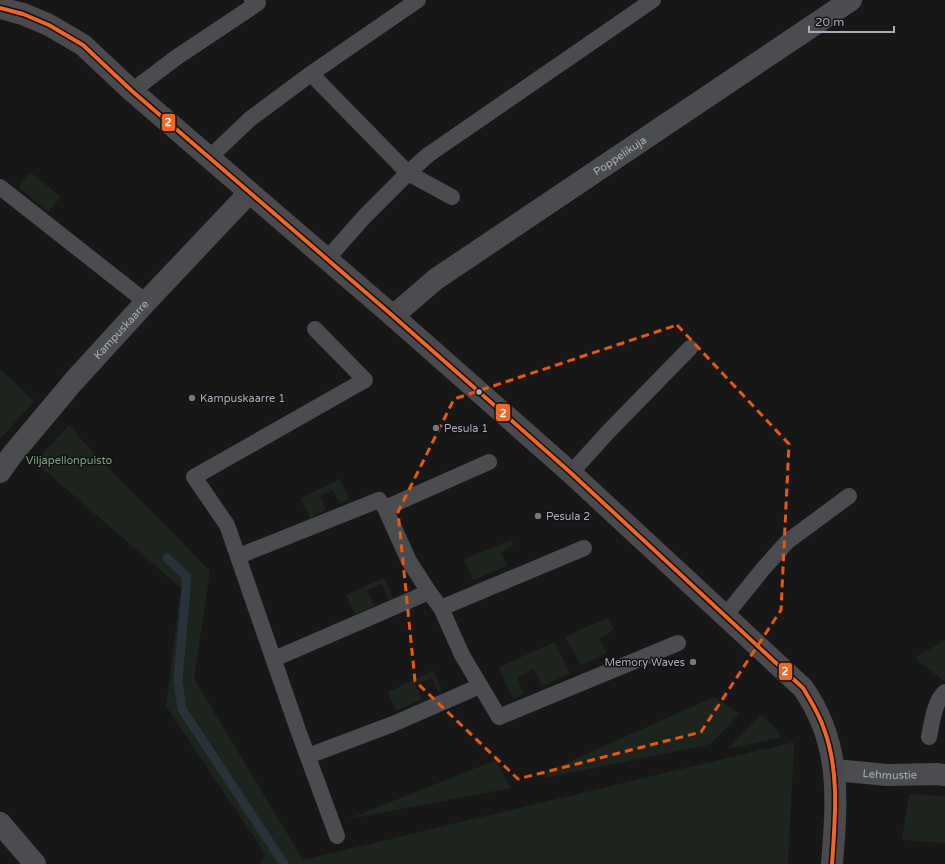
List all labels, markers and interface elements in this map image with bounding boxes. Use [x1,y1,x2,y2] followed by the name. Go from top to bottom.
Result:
[809,8,894,34] scale bar
[815,15,844,29] text: 20 m
[161,113,176,132] line badge: 2
[165,116,172,129] text: 2
[591,133,649,178] street label: Poppelikuja
[91,297,151,362] street label: Kampuskaarre
[474,387,484,397] unlabelled marker
[200,392,285,405] place label: Kampuskaarre 1
[187,393,197,403] marker: Kampuskaarre 1
[495,403,511,422] line badge: 2
[500,407,507,420] text: 2
[444,422,488,435] place label: Pesula 1
[431,423,441,433] marker: Pesula 1
[26,454,113,467] park label: Viljapellonpuisto
[546,510,590,523] place label: Pesula 2
[533,511,543,521] marker: Pesula 2
[605,656,685,669] place label: Memory Waves
[688,657,698,667] marker: Memory Waves
[778,662,793,681] line badge: 2
[782,665,789,678] text: 2
[862,766,917,782] street label: Lehmustie

